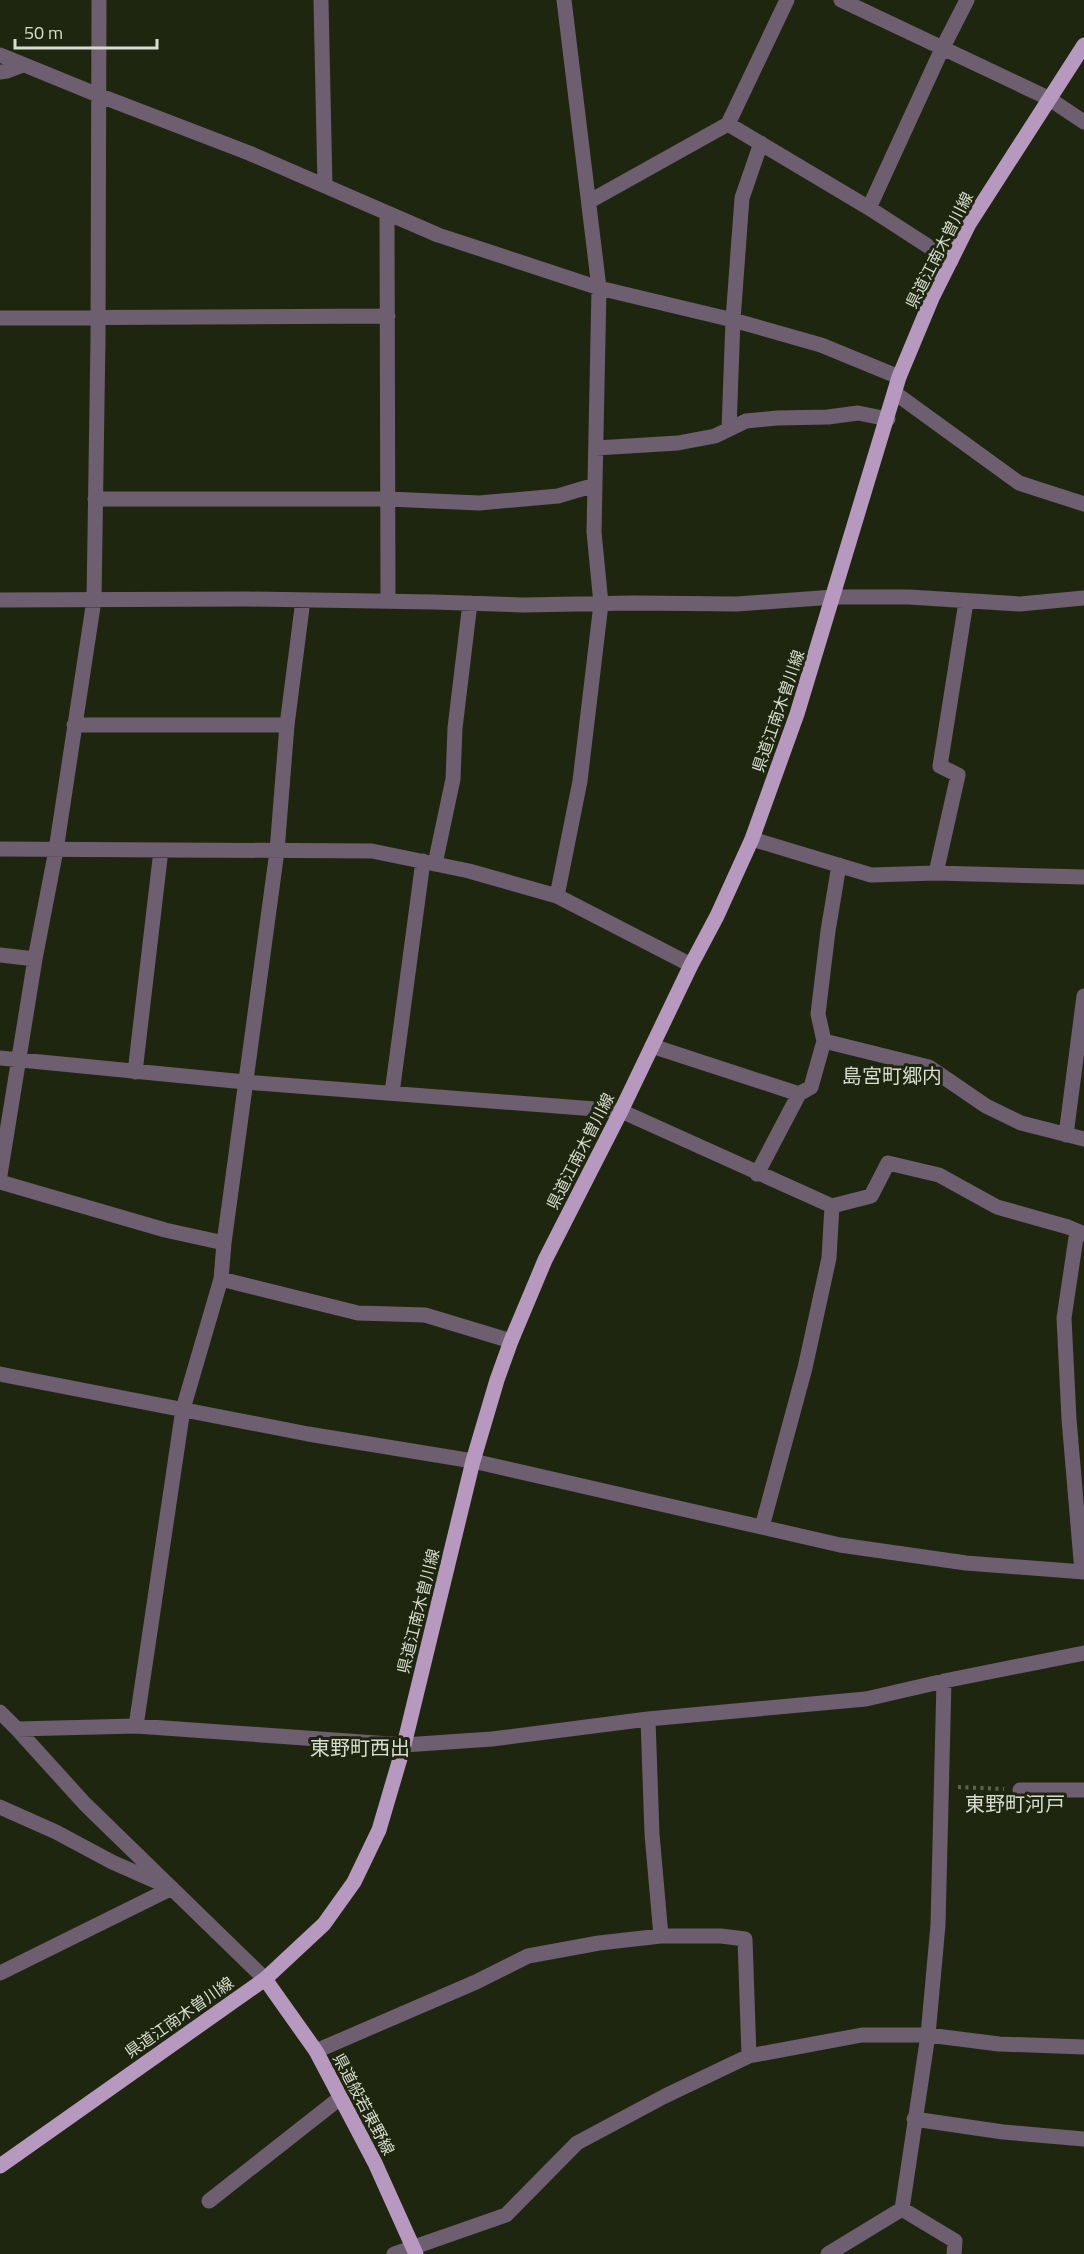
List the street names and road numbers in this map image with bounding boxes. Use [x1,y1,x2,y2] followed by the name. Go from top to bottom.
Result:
[899,188,979,312] street label: 県道江南木曽川線
[746,647,810,775] street label: 県道江南木曽川線
[540,1089,620,1213] street label: 県道江南木曽川線
[391,1546,445,1676] street label: 県道江南木曽川線
[120,1970,238,2064] street label: 県道江南木曽川線
[327,2049,401,2159] street label: 県道般若東野線

